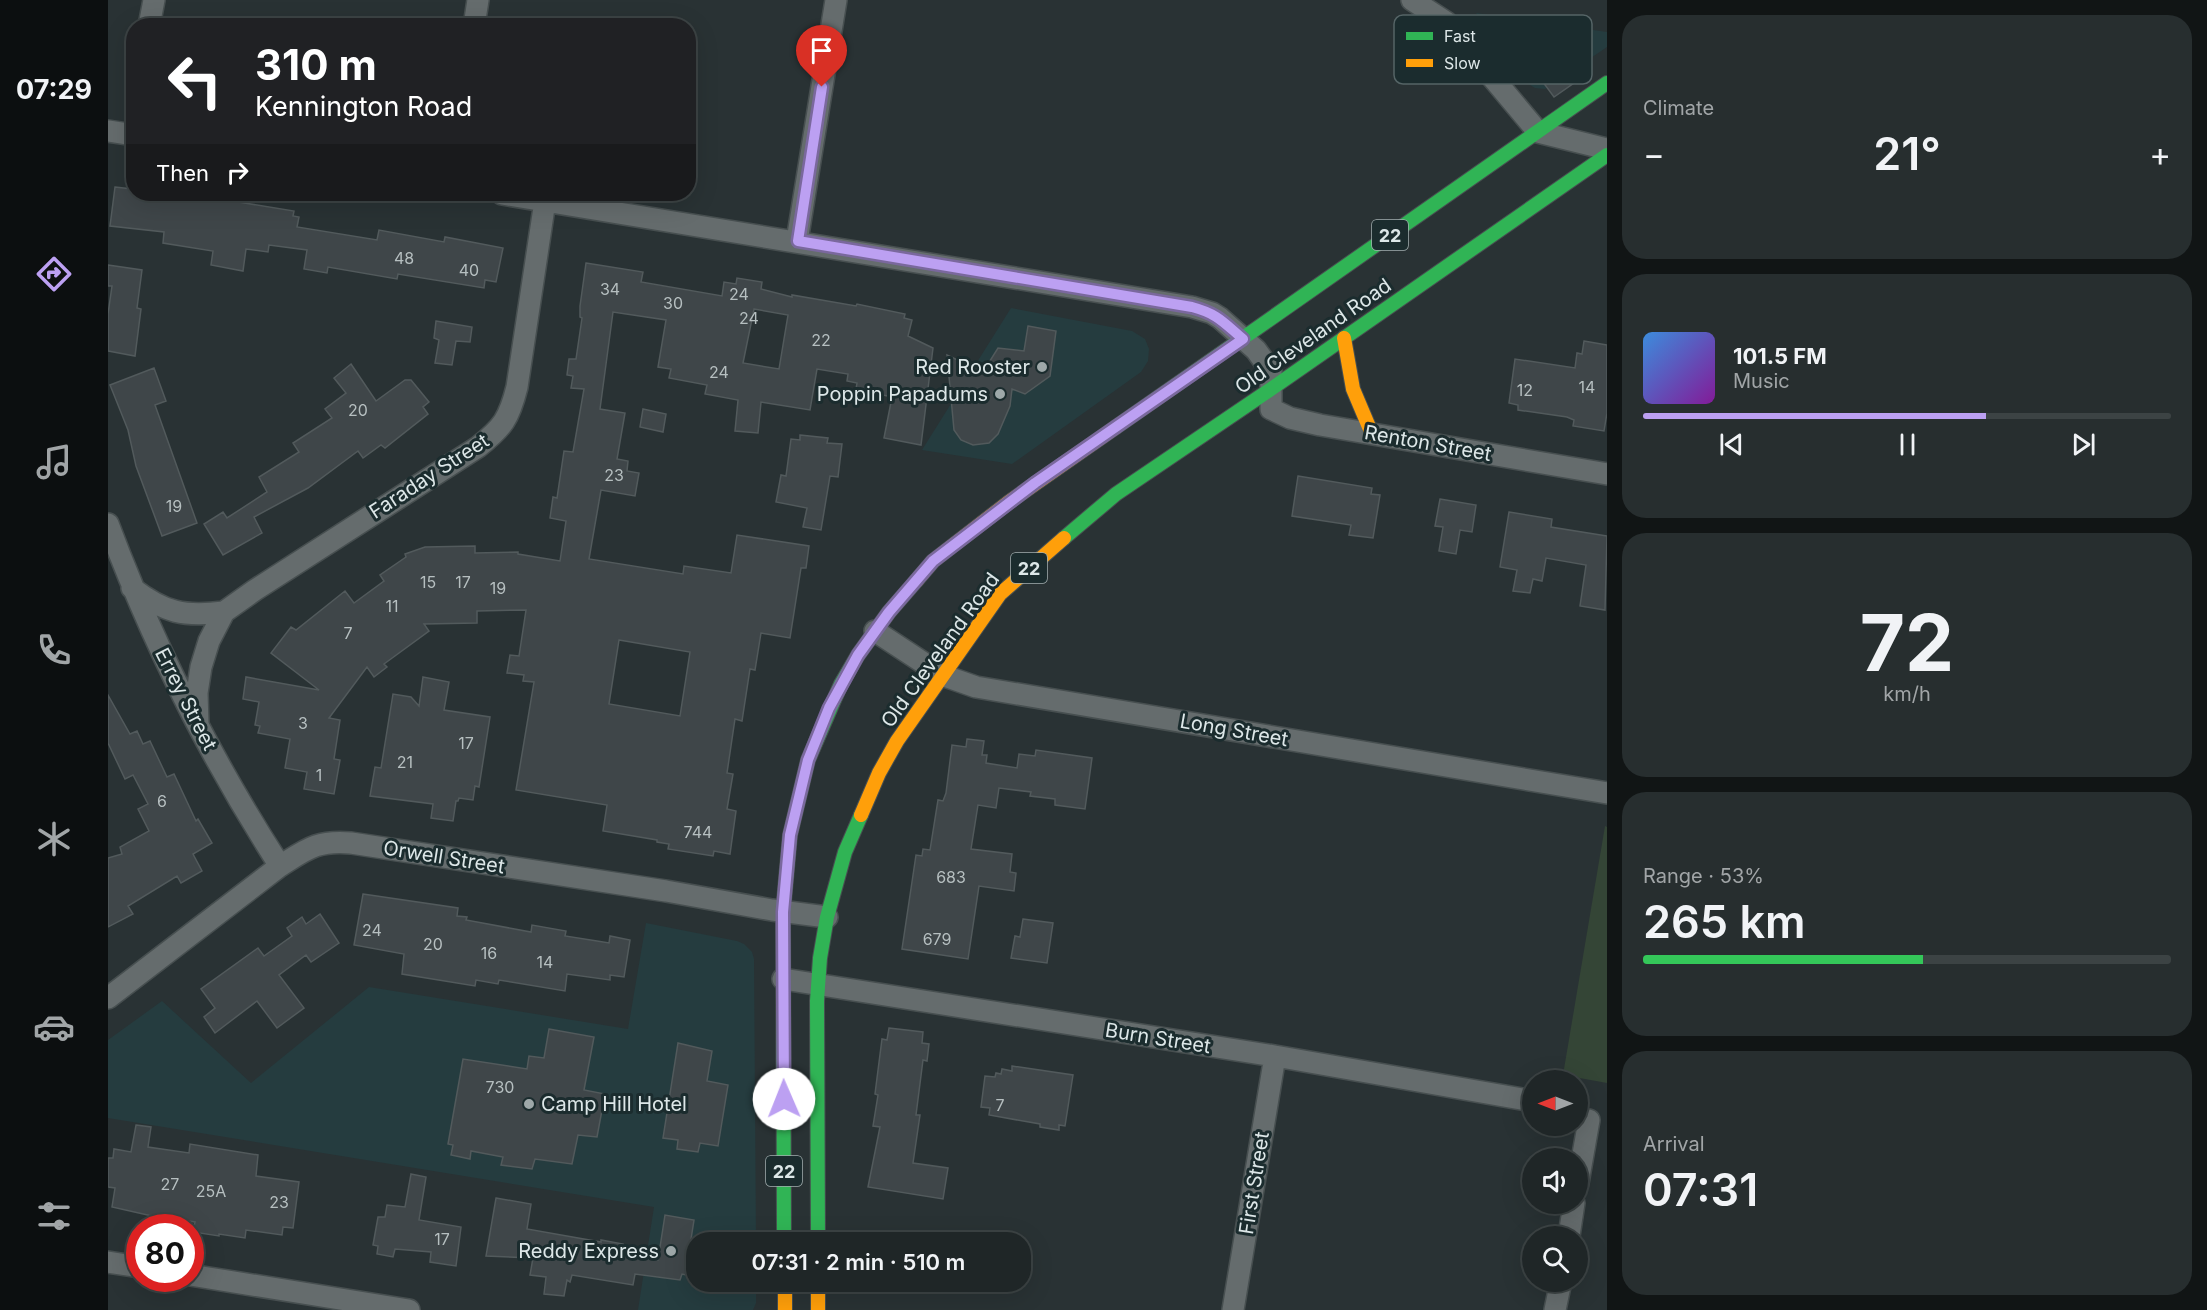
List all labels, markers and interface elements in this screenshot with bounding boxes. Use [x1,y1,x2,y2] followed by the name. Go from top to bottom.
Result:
[1394,15,1592,84] legend
[796,25,847,87] pin
[1444,26,1476,46] text: Fast
[805,34,838,67] icon: arrive
[255,39,377,90] text: 310 m
[156,42,234,120] icon: left
[1444,53,1481,73] text: Slow
[16,73,92,106] text: 07:29
[255,90,472,123] text: Kennington Road
[1643,96,1714,120] text: Climate
[1873,126,1941,181] text: 21°
[1643,134,1665,174] text: −
[2149,134,2171,174] text: +
[221,156,254,189] icon: right
[156,160,209,186] text: Then
[1372,220,1408,250] road number: 22
[394,248,414,268] house number: 48
[33,253,75,295] icon: directions
[459,260,479,280] house number: 40
[1230,273,1396,399] street label: Old Cleveland Road
[600,279,620,299] house number: 34
[729,284,749,304] house number: 24
[663,293,683,313] house number: 30
[739,308,759,328] house number: 24
[811,330,831,350] house number: 22
[1733,343,1827,369] text: 101.5 FM
[915,355,1030,379] place label: Red Rooster
[1035,360,1049,374] marker: Red Rooster
[709,362,729,382] house number: 24
[1733,369,1790,393] text: Music
[1579,377,1595,397] house number: 14
[1517,380,1533,400] house number: 12
[817,382,988,406] place label: Poppin Papadums
[993,387,1007,401] marker: Poppin Papadums
[348,400,368,420] house number: 20
[1363,420,1494,466] street label: Renton Street
[365,428,494,524] street label: Faraday Street
[1715,428,1748,461] icon: previous
[1891,428,1924,461] icon: pause
[2067,428,2100,461] icon: next
[33,441,75,483] icon: music
[604,465,624,485] house number: 23
[166,496,182,516] house number: 19
[1011,553,1047,583] road number: 22
[876,568,1004,732] street label: Old Cleveland Road
[420,572,436,592] house number: 15
[455,572,471,592] house number: 17
[490,578,506,598] house number: 19
[1860,595,1954,690] text: 72
[385,596,399,616] house number: 11
[343,623,353,643] house number: 7
[33,629,75,671] icon: phone
[150,644,222,755] street label: Errey Street
[1883,682,1931,706] text: km/h
[1178,709,1290,751] street label: Long Street
[298,713,308,733] house number: 3
[458,733,474,753] house number: 17
[397,752,413,772] house number: 21
[316,765,322,785] house number: 1
[157,791,167,811] house number: 6
[33,818,75,860] icon: climate
[684,822,712,842] house number: 744
[382,836,507,878] street label: Orwell Street
[1643,864,1764,888] text: Range · 53%
[936,867,966,887] house number: 683
[1643,894,1806,949] text: 265 km
[362,920,382,940] house number: 24
[923,929,951,949] house number: 679
[423,934,443,954] house number: 20
[481,943,497,963] house number: 16
[537,952,553,972] house number: 14
[33,1006,75,1048] icon: car
[1103,1018,1213,1058] street label: Burn Street
[752,1067,816,1131] position arrow
[1522,1070,1588,1136] north arrow
[1522,1070,1588,1292] map controls
[486,1077,514,1097] house number: 730
[541,1092,687,1116] place label: Camp Hill Hotel
[995,1095,1005,1115] house number: 7
[522,1097,536,1111] marker: Camp Hill Hotel
[1234,1130,1274,1236] street label: First Street
[1643,1132,1705,1156] text: Arrival
[1522,1148,1588,1214] button: sound
[766,1156,802,1186] road number: 22
[1643,1162,1758,1217] text: 07:31
[161,1174,179,1194] house number: 27
[196,1181,226,1201] house number: 25A
[269,1192,289,1212] house number: 23
[33,1195,75,1237] icon: filters
[126,1214,204,1292] speed limit sign: 80
[1522,1226,1588,1292] button: search
[434,1229,450,1249] house number: 17
[518,1239,659,1263] place label: Reddy Express
[664,1244,678,1258] marker: Reddy Express
[752,1249,965,1275] text: 07:31 · 2 min · 510 m

